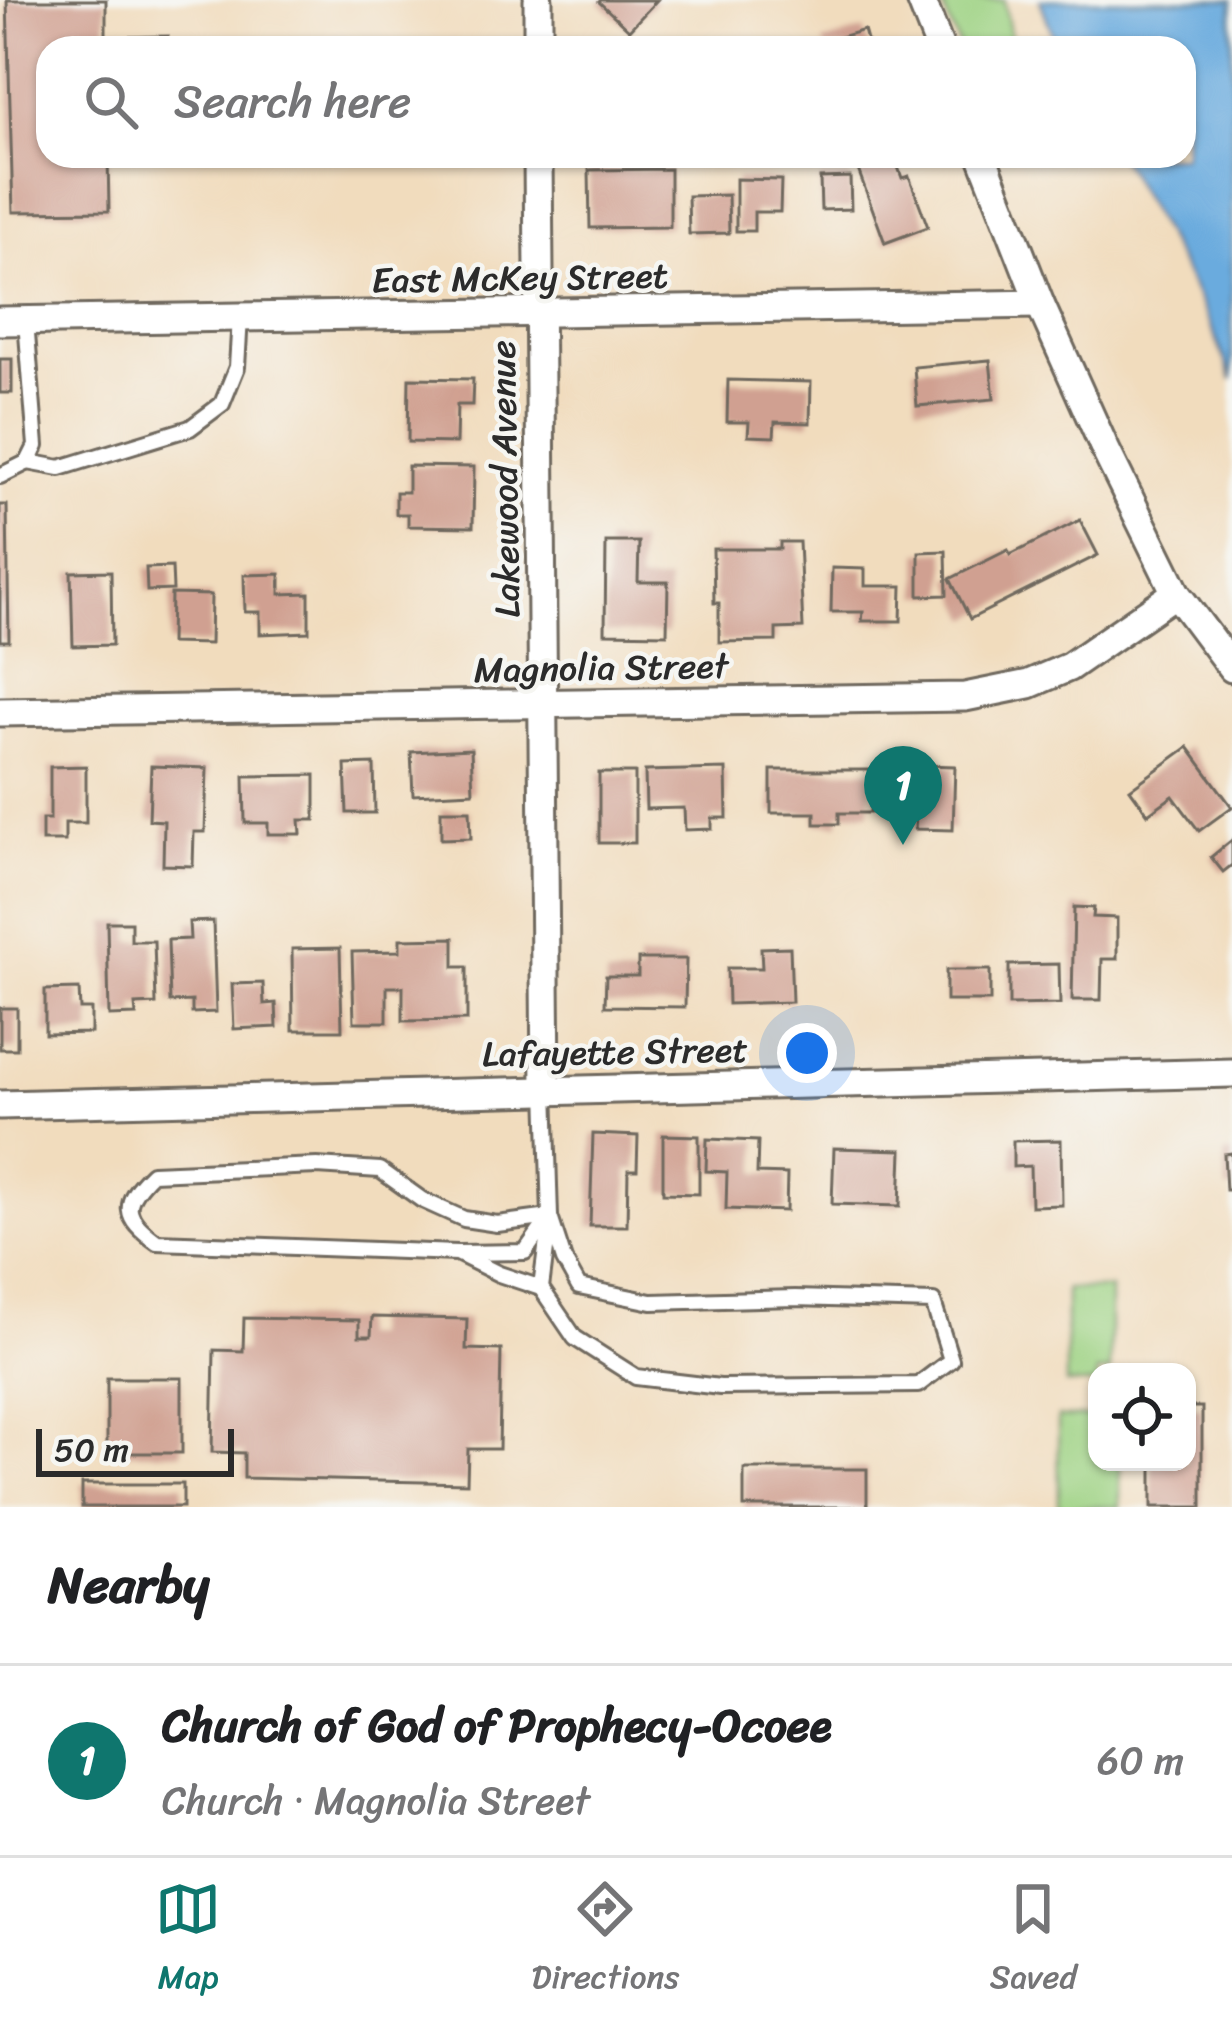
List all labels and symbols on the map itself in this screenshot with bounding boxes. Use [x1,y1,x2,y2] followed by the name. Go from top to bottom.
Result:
[371,243,669,313] street label: East McKey Street
[471,340,539,618] street label: Lakewood Avenue
[473,634,730,702] street label: Magnolia Street
[864,746,942,845] pin: 1
[482,1018,748,1086] street label: Lafayette Street
[777,1023,837,1083] your location
[36,1423,234,1476] scale bar

